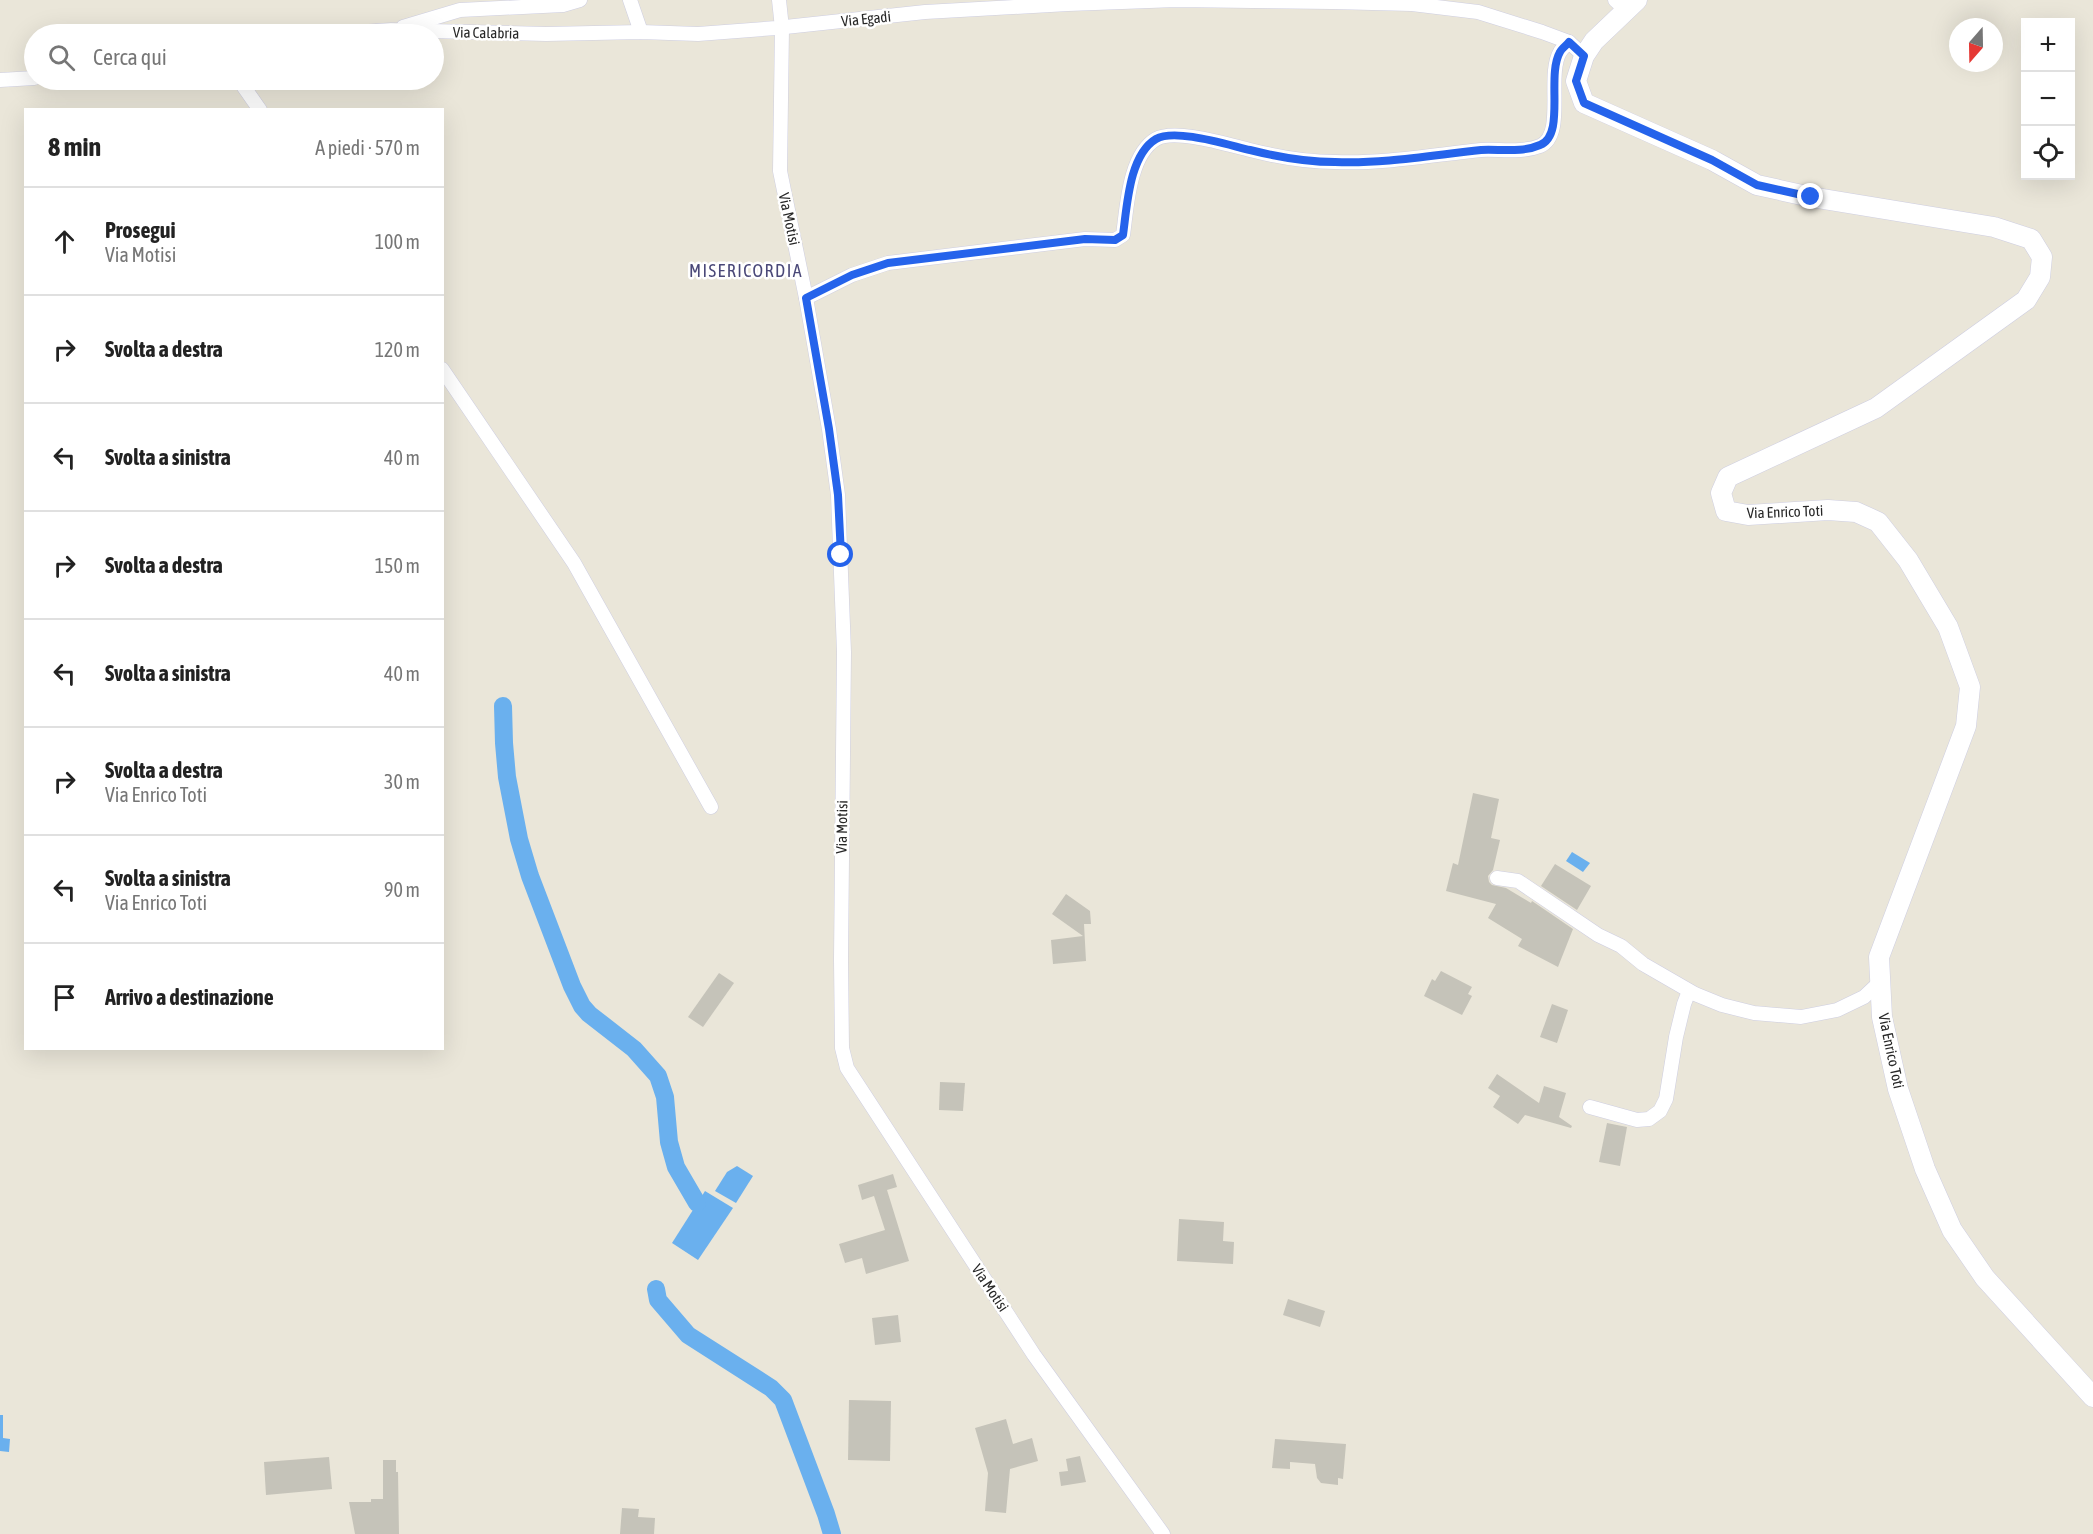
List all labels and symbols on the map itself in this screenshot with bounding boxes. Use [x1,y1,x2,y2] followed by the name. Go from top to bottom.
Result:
[840,7,892,30] street label: Via Egadi
[1949,18,2003,72] north arrow
[453,23,519,42] street label: Via Calabria
[1797,183,1823,209] route end
[776,191,803,247] street label: Via Motisi
[689,260,803,281] district label: MISERICORDIA
[1746,502,1824,521] street label: Via Enrico Toti
[827,541,853,567] route start
[833,800,850,854] street label: Via Motisi
[1875,1012,1908,1090] street label: Via Enrico Toti
[968,1261,1012,1315] street label: Via Motisi

